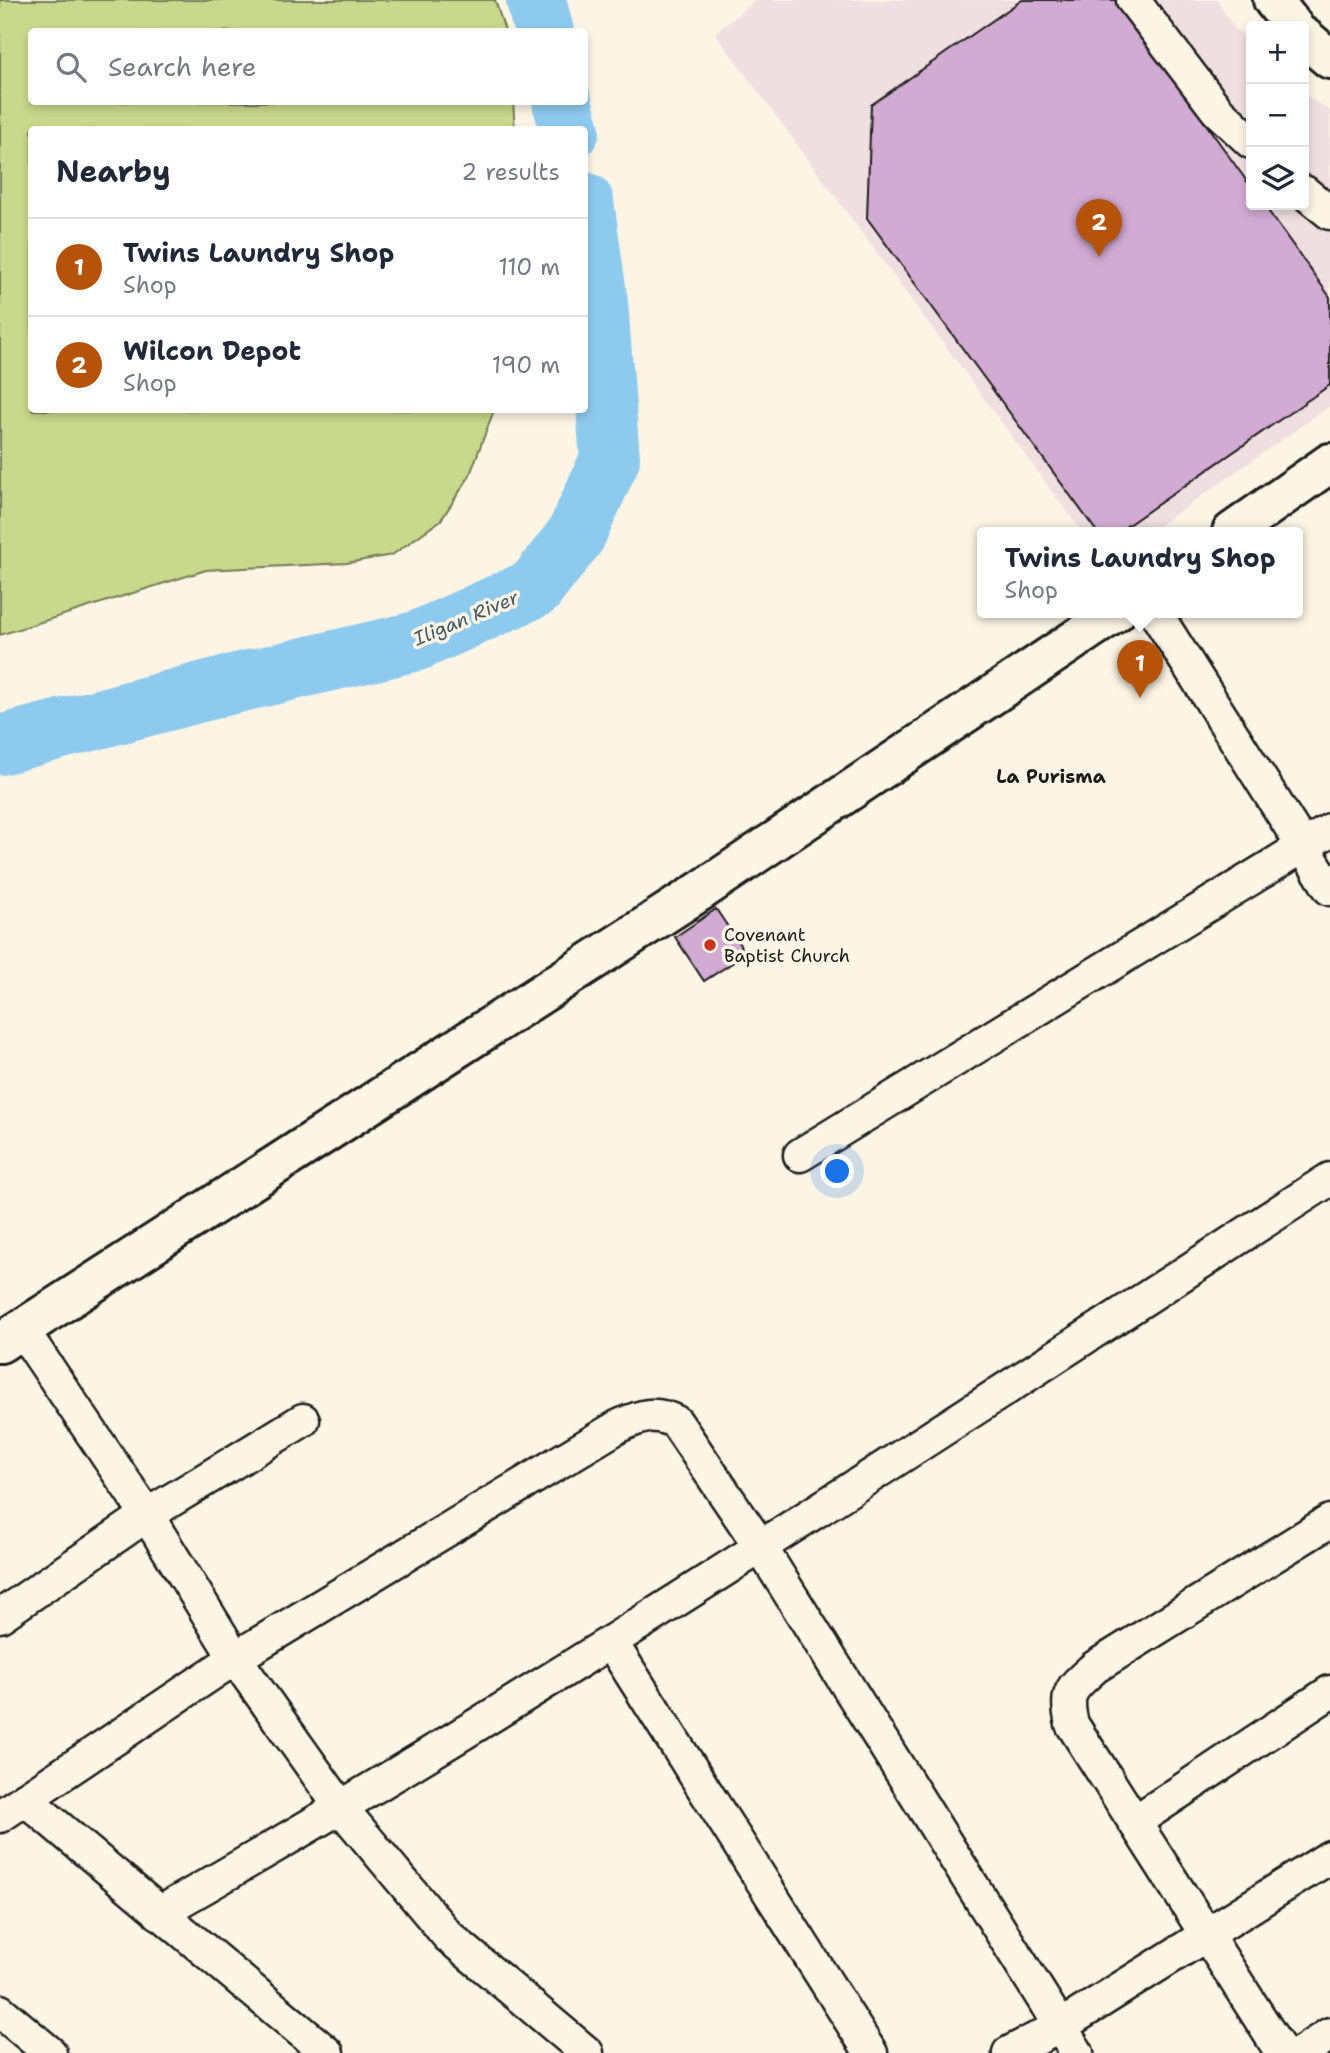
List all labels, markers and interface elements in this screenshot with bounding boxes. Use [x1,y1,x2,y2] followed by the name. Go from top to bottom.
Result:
[1246,21,1309,210] map controls
[1246,21,1309,84] button: +
[28,28,588,105] search box
[52,48,90,86] icon: search
[108,49,257,84] text: Search here
[1246,84,1309,147] button: −
[1246,147,1309,210] button: layers
[56,151,171,192] text: Nearby
[461,157,560,187] text: 2 results
[1076,199,1122,257] pin: 2
[123,235,394,270] text: Twins Laundry Shop
[74,252,84,282] text: 1
[498,252,560,282] text: 110 m
[123,270,177,300] text: Shop
[123,333,301,368] text: Wilcon Depot
[71,350,87,380] text: 2
[492,350,560,380] text: 190 m
[123,368,177,398] text: Shop
[977,527,1303,618] popup
[1004,540,1276,575] text: Twins Laundry Shop
[1004,575,1058,605] text: Shop
[409,584,523,652] water label: Iligan River
[1117,640,1163,698] pin: 1
[996,764,1106,789] district label: La Purisma
[724,923,850,968] place label: Covenant Baptist Church
[702,937,718,953] marker: Covenant Baptist Church
[820,1154,854,1188] your location

